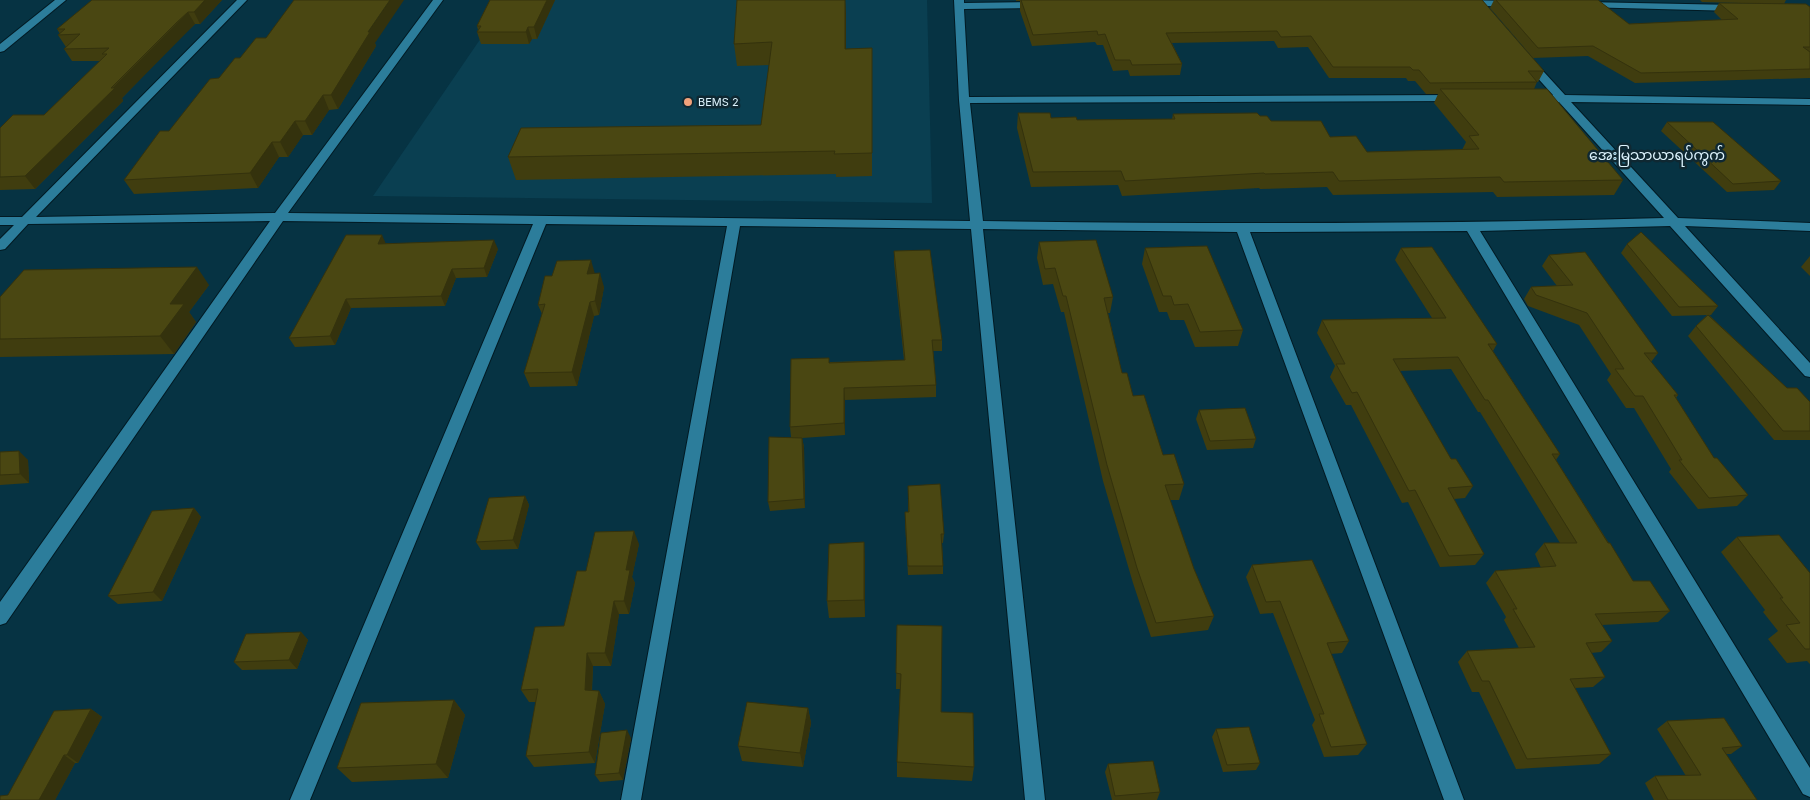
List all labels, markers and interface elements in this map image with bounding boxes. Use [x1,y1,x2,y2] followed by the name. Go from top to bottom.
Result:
[698,95,739,109] place label: BEMS 2
[682,96,694,108] marker: BEMS 2
[1589,145,1725,167] district label: အေးမြသာယာရပ်ကွက်

